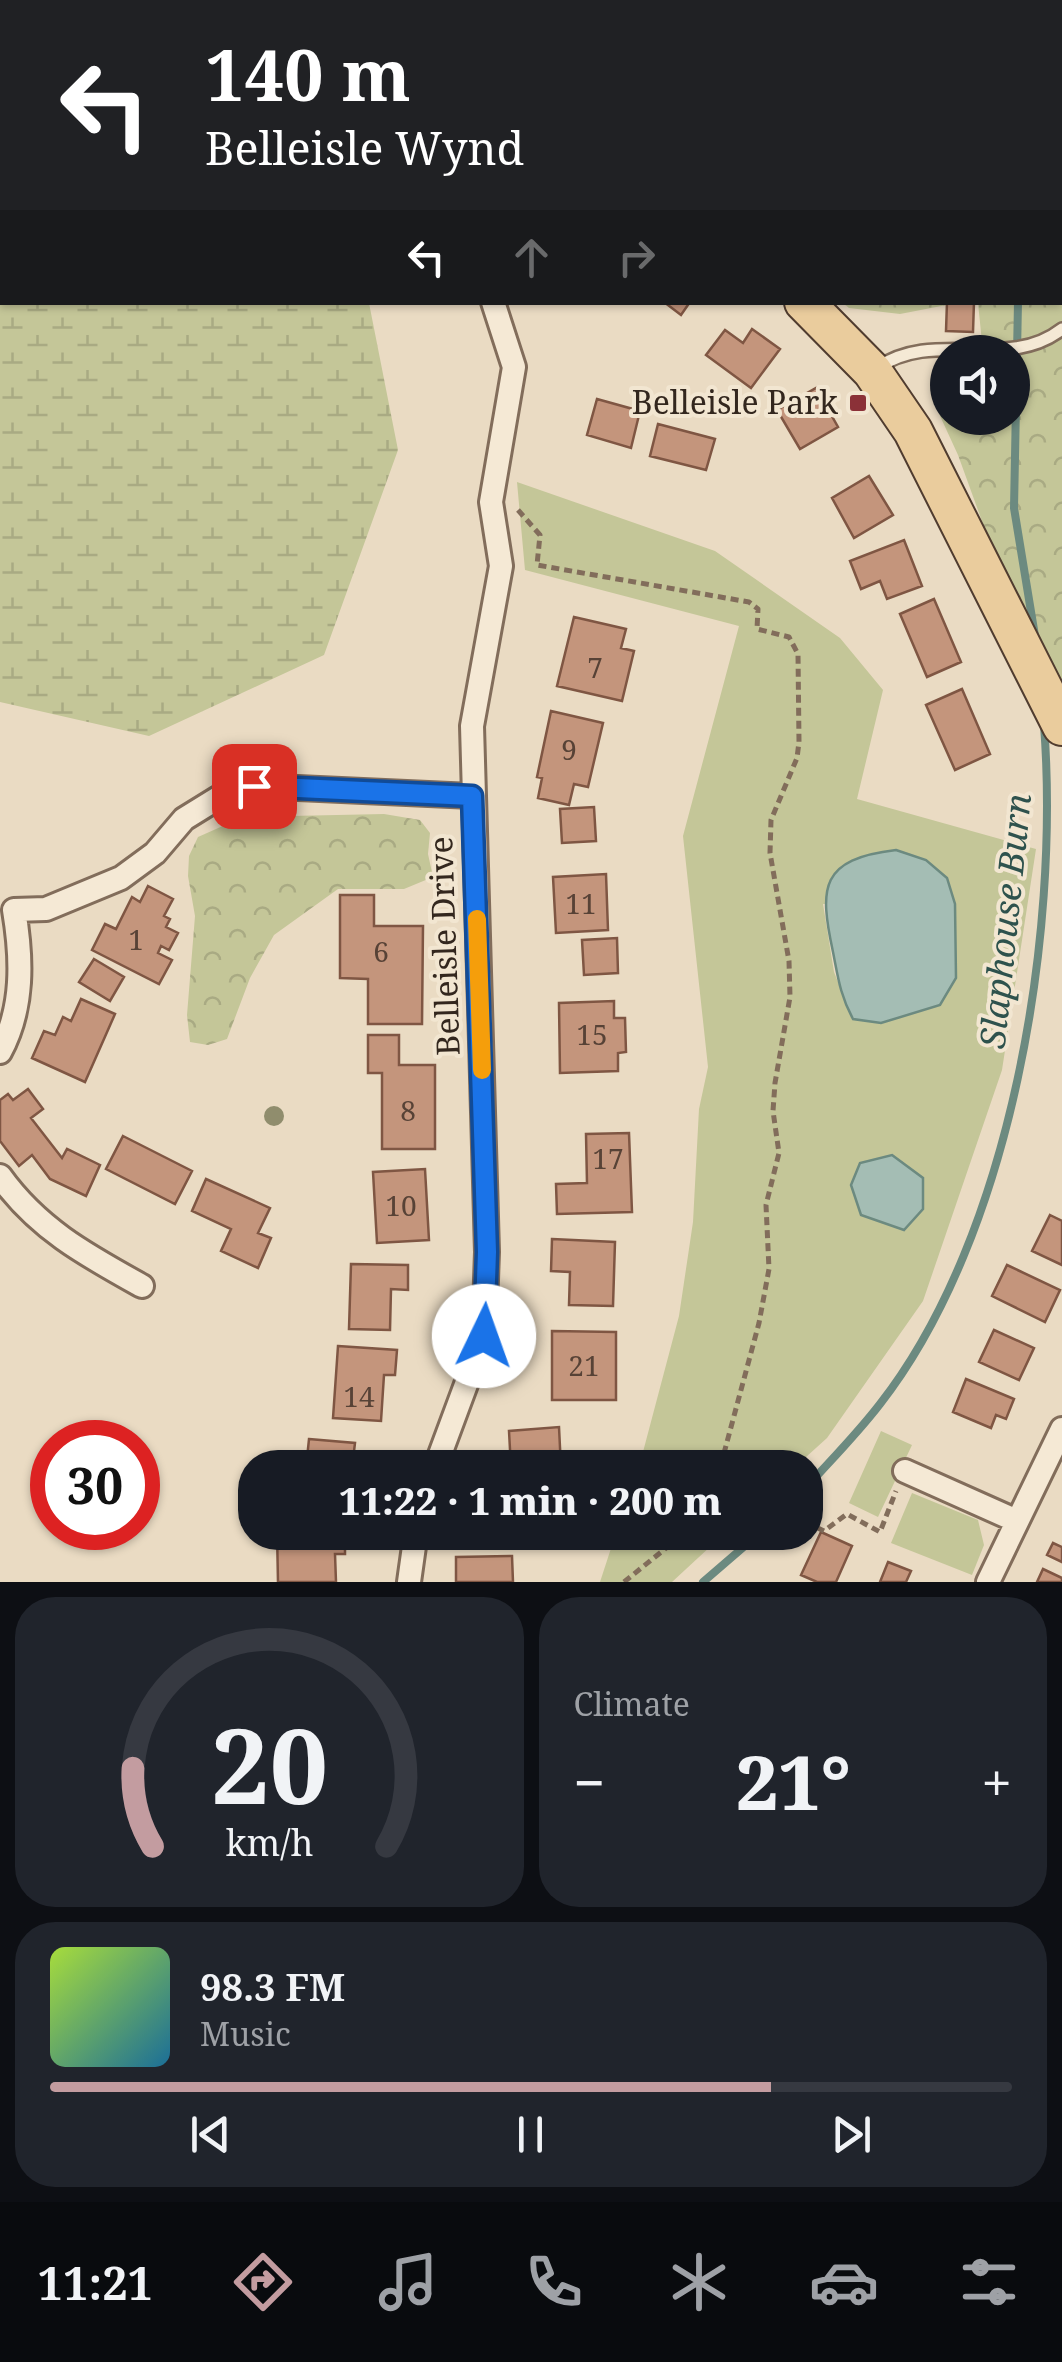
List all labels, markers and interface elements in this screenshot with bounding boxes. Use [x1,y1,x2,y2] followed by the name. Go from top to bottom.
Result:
[205,26,411,122] text: 140 m
[40,40,170,170] icon: left
[205,117,524,178] text: Belleisle Wynd
[399,230,454,285] icon: left
[504,230,559,285] icon: ahead
[609,230,664,285] icon: right
[930,335,1030,435] map controls
[930,335,1030,435] button: sound
[632,380,838,423] place label: Belleisle Park
[847,392,869,414] marker: Belleisle Park
[587,648,603,686] house number: 7
[561,730,577,768] house number: 9
[212,744,297,829] pin
[227,759,282,814] icon: arrive
[968,791,1041,1051] water label: Slaphouse Burn
[418,836,469,1056] street label: Belleisle Drive
[565,884,597,922] house number: 11
[128,920,144,958] house number: 1
[373,932,389,970] house number: 6
[576,1015,608,1053] house number: 15
[400,1091,416,1129] house number: 8
[592,1139,624,1177] house number: 17
[385,1186,417,1224] house number: 10
[432,1284,536,1388] position arrow
[568,1346,600,1384] house number: 21
[343,1377,375,1415] house number: 14
[30,1420,160,1550] speed limit sign: 30
[339,1474,722,1526] text: 11:22 · 1 min · 200 m
[574,1682,690,1725] text: Climate
[210,1693,328,1834] text: 20
[736,1730,851,1832] text: 21°
[574,1744,605,1819] text: −
[981,1744,1012,1819] text: +
[225,1818,313,1866] text: km/h
[200,1960,345,2012] text: 98.3 FM
[200,2012,291,2055] text: Music
[183,2107,238,2162] icon: previous
[503,2107,558,2162] icon: pause
[824,2107,879,2162] icon: next
[228,2247,298,2317] icon: directions
[373,2247,443,2317] icon: music
[519,2247,589,2317] icon: phone
[664,2247,734,2317] icon: climate
[809,2247,879,2317] icon: car
[954,2247,1024,2317] icon: filters
[38,2252,153,2313] text: 11:21

